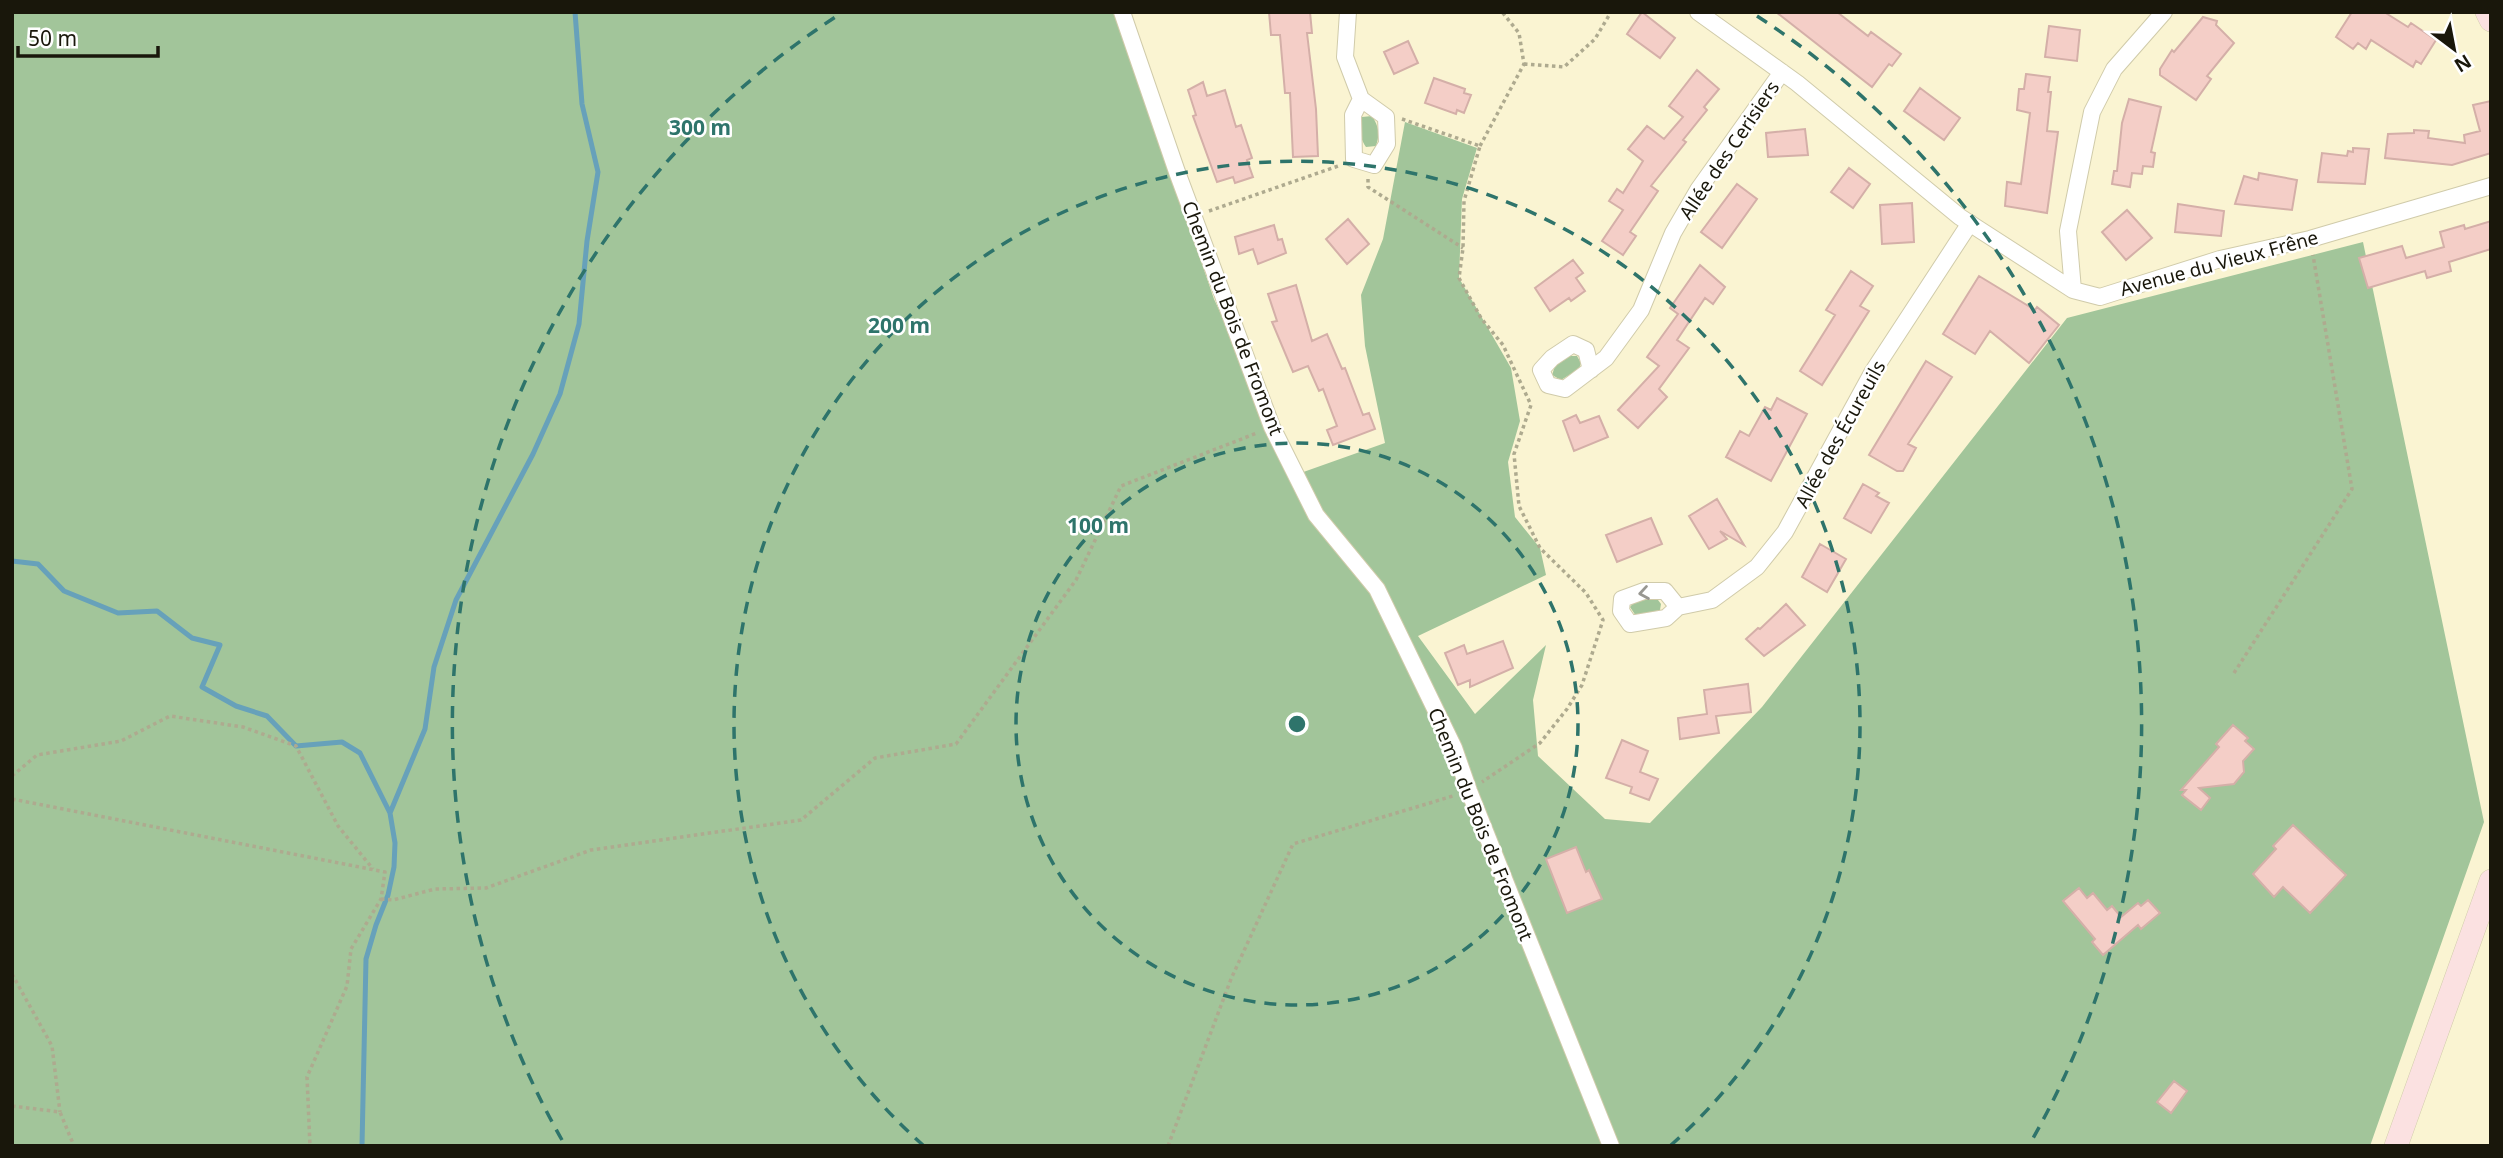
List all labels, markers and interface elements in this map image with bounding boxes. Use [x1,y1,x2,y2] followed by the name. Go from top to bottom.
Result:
[18,14,158,58] scale bar
[2419,14,2489,84] north arrow
[28,24,77,52] text: 50 m
[2450,48,2476,79] text: N
[1673,76,1785,224] street label: Allée des Cerisiers
[669,113,731,141] text: 300 m
[1176,197,1290,439] street label: Chemin du Bois de Fromont
[2117,224,2321,302] street label: Avenue du Vieux Frêne
[868,311,930,339] text: 200 m
[1789,356,1891,512] street label: Allée des Écureuils
[1067,511,1129,539] text: 100 m
[1638,585,1650,600] one-way arrow
[1422,704,1540,944] street label: Chemin du Bois de Fromont
[1285,712,1309,736] centre of rings

